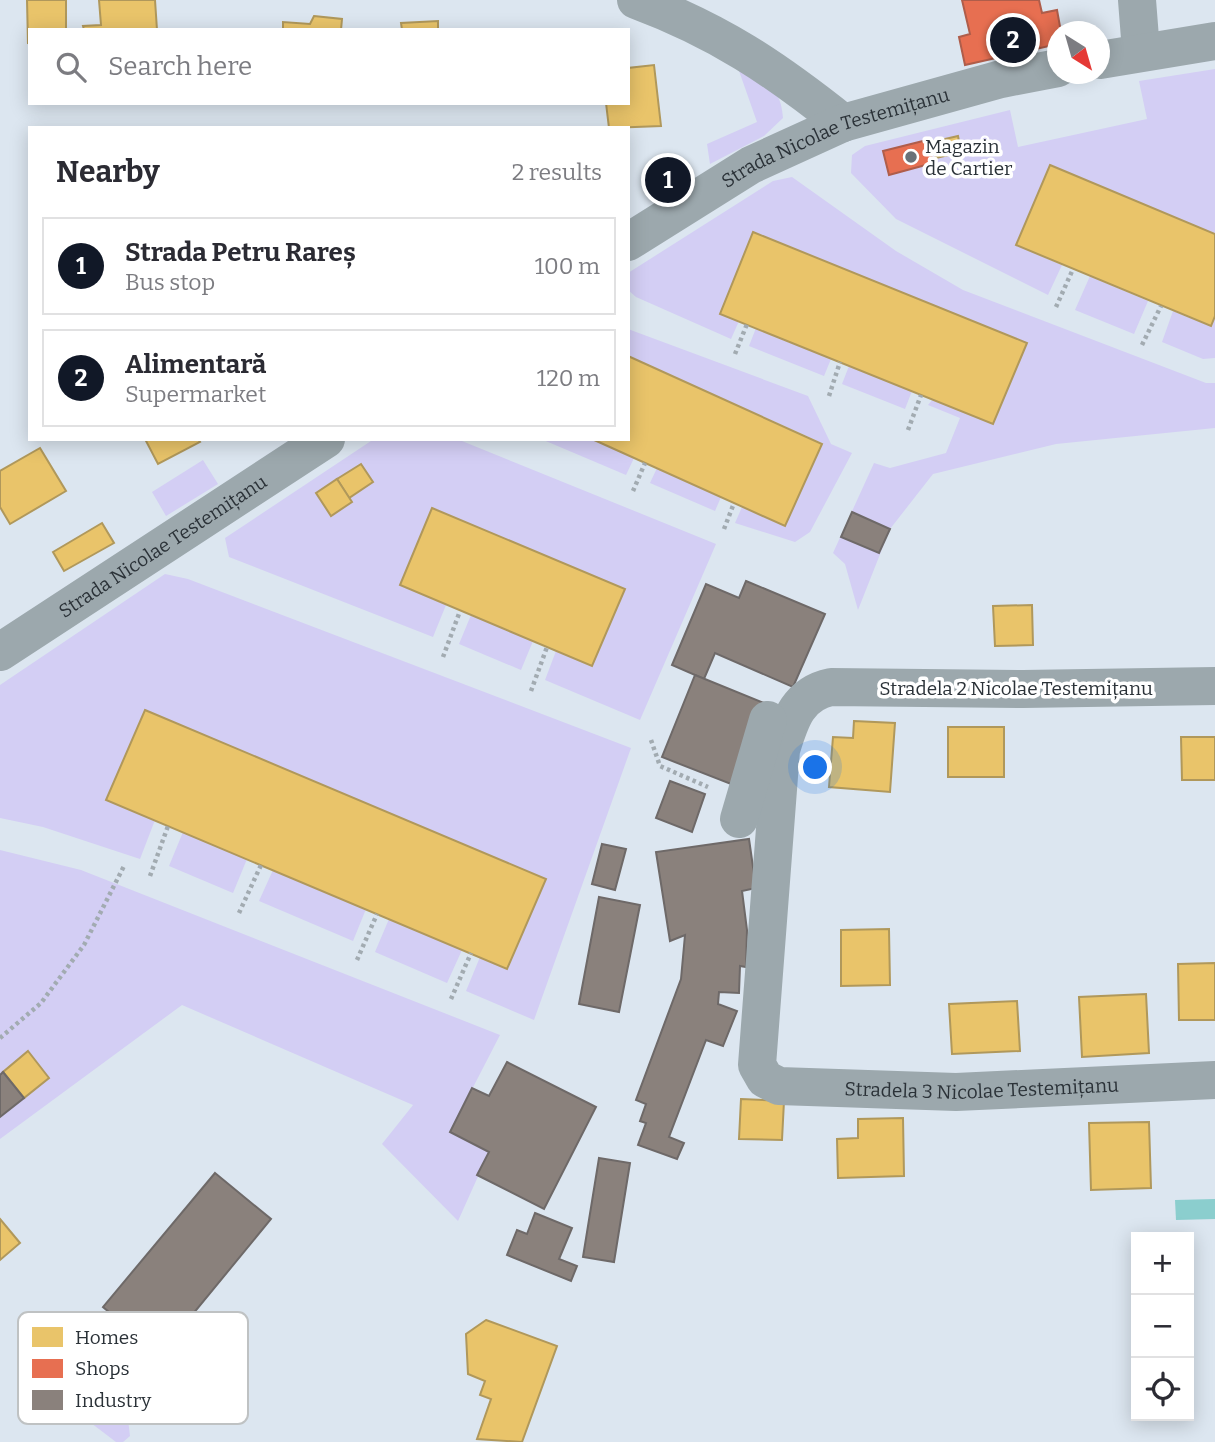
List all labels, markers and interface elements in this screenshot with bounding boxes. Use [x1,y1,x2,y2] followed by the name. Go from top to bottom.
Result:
[990,14,1036,66] pin: 2
[1047,21,1110,84] north arrow
[28,28,630,105] search box
[52,48,90,86] icon: search
[108,51,252,82] text: Search here
[717,82,952,192] street label: Strada Nicolae Testemițanu
[925,135,1013,180] place label: Magazin de Cartier
[903,149,919,165] marker: Magazin de Cartier
[56,154,160,190] text: Nearby
[645,154,691,206] pin: 1
[512,158,602,186] text: 2 results
[125,237,356,268] text: Strada Petru Rareș
[76,252,86,280] text: 1
[535,252,600,280] text: 100 m
[125,268,215,296] text: Bus stop
[125,349,266,380] text: Alimentară
[75,364,87,392] text: 2
[537,364,600,392] text: 120 m
[125,380,266,408] text: Supermarket
[54,469,271,622] street label: Strada Nicolae Testemițanu
[879,677,1153,700] street label: Stradela 2 Nicolae Testemițanu
[798,750,832,784] your location
[844,1073,1119,1104] street label: Stradela 3 Nicolae Testemițanu
[1131,1232,1194,1421] map controls
[1131,1232,1194,1295] button: +
[1131,1295,1194,1358] button: −
[18,1312,248,1424] legend
[75,1326,138,1349] text: Homes
[75,1357,130,1380] text: Shops
[1131,1358,1194,1421] button: locate
[75,1389,152,1412] text: Industry

